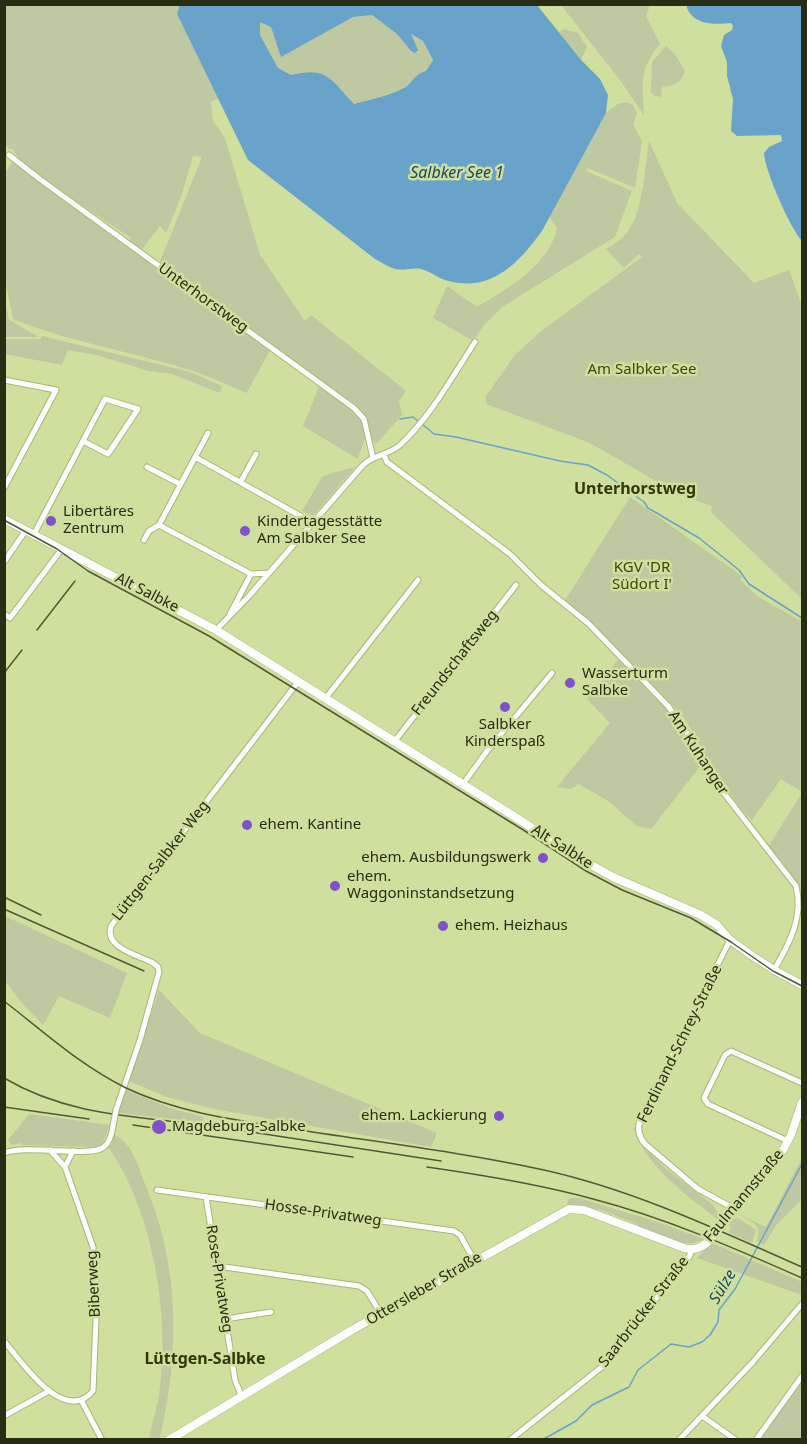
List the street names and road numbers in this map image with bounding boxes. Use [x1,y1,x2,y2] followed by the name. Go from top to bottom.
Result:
[154,259,252,337] street label: Unterhorstweg
[112,569,182,617] street label: Alt Salbke
[408,607,502,719] street label: Freundschaftsweg
[664,707,732,799] street label: Am Kuhanger
[109,797,213,925] street label: Lüttgen-Salbker Weg
[528,821,596,873] street label: Alt Salbke
[634,962,726,1126] street label: Ferdinand-Schrey-Straße
[700,1146,788,1246] street label: Faulmannstraße
[263,1196,383,1230] street label: Hosse-Privatweg
[202,1224,236,1334] street label: Rose-Privatweg
[363,1249,485,1329] street label: Ottersleber Straße
[83,1250,105,1318] street label: Biberweg
[595,1253,693,1371] street label: Saarbrücker Straße

